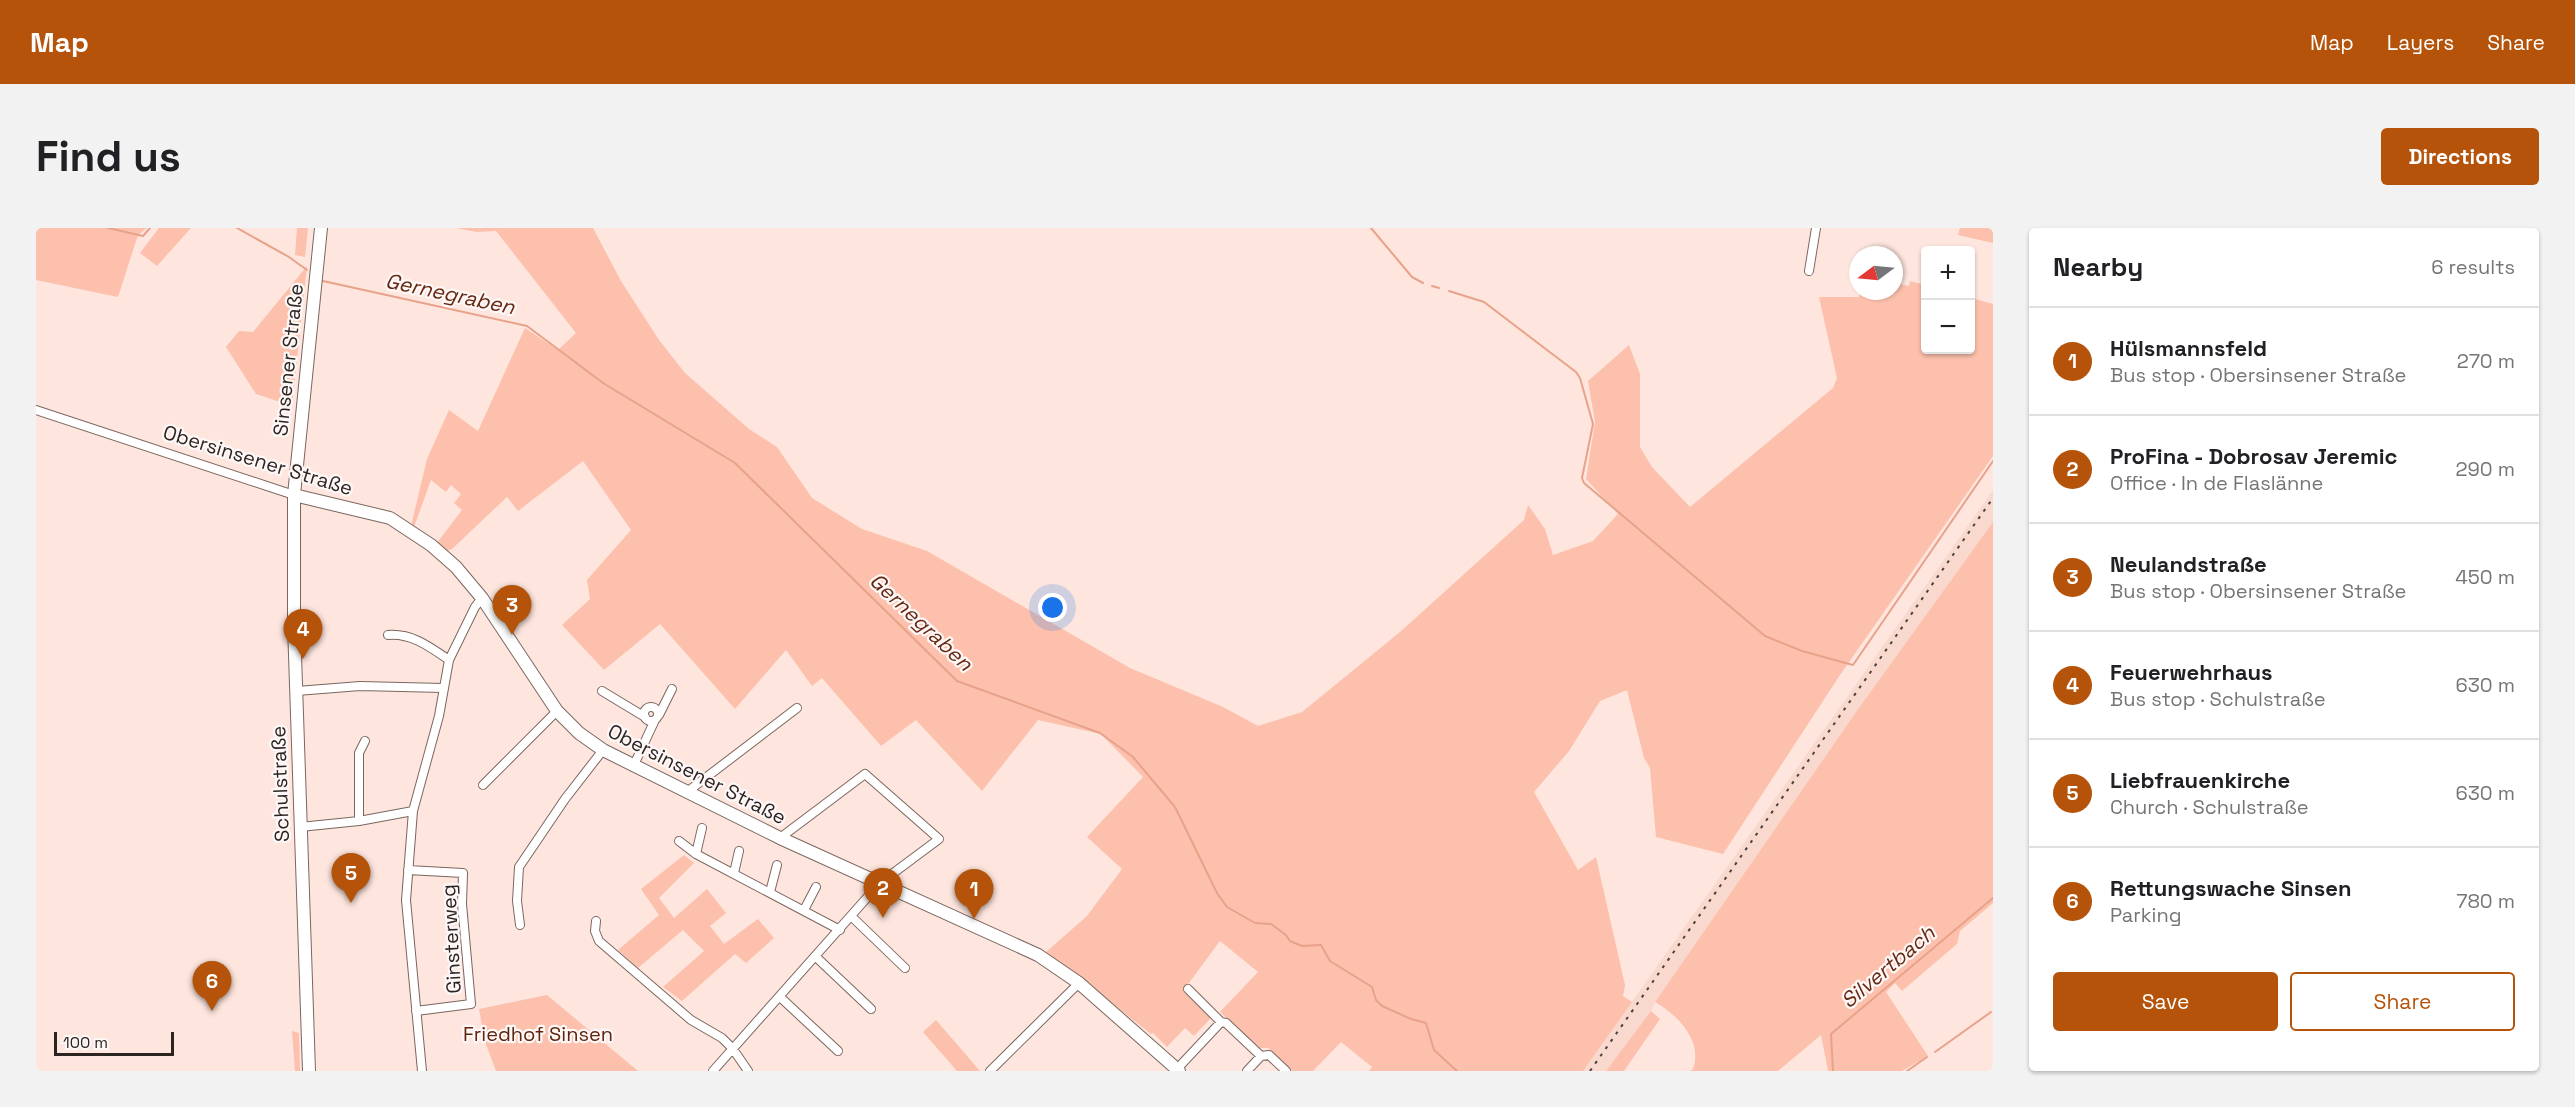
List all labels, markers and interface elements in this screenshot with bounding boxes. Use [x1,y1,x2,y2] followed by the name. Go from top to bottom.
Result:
[30,24,89,60] text: Map
[2310,29,2354,56] text: Map
[2387,29,2454,56] text: Layers
[2487,29,2545,56] text: Share
[2381,128,2539,185] button: Directions
[36,130,181,183] text: Find us
[1849,246,1903,300] north arrow
[1921,246,1975,354] map controls
[1921,246,1975,300] button: +
[2053,250,2143,284] text: Nearby
[2431,254,2515,280] text: 6 results
[383,267,518,321] water label: Gernegraben
[267,282,309,438] street label: Sinsener Straße
[1921,300,1975,354] button: −
[2110,334,2267,362] text: Hülsmannsfeld
[2068,348,2077,374] text: 1
[2457,348,2515,374] text: 270 m
[2110,362,2406,388] text: Bus stop · Obersinsener Straße
[160,419,356,501] street label: Obersinsener Straße
[2110,442,2397,470] text: ProFina - Dobrosav Jeremic
[2067,456,2078,482] text: 2
[2456,456,2515,482] text: 290 m
[2110,470,2323,496] text: Office · In de Flaslänne
[2110,550,2267,578] text: Neulandstraße
[2066,564,2079,590] text: 3
[2455,564,2515,590] text: 450 m
[864,567,979,677] water label: Gernegraben
[2110,578,2406,604] text: Bus stop · Obersinsener Straße
[492,586,532,635] pin: 3
[1038,593,1067,622] your location
[284,610,322,659] pin: 4
[2110,658,2273,686] text: Feuerwehrhaus
[2066,672,2079,698] text: 4
[2456,672,2515,698] text: 630 m
[2110,686,2326,712] text: Bus stop · Schulstraße
[603,718,791,830] street label: Obersinsener Straße
[265,726,295,842] street label: Schulstraße
[2110,766,2290,794] text: Liebfrauenkirche
[2067,780,2079,806] text: 5
[2456,780,2515,806] text: 630 m
[2110,794,2309,820] text: Church · Schulstraße
[332,854,370,903] pin: 5
[864,868,902,918] pin: 2
[954,870,994,919] pin: 1
[2110,874,2351,902] text: Rettungswache Sinsen
[435,884,467,994] street label: Ginsterweg
[2066,888,2079,914] text: 6
[2456,888,2515,914] text: 780 m
[2110,902,2182,928] text: Parking
[1835,919,1941,1014] water label: Silvertbach
[192,962,231,1011] pin: 6
[2053,972,2278,1031] button: Save
[2290,972,2515,1031] button: Share
[463,1021,613,1047] park label: Friedhof Sinsen
[54,1029,174,1056] scale bar
[63,1032,108,1053] text: 100 m

